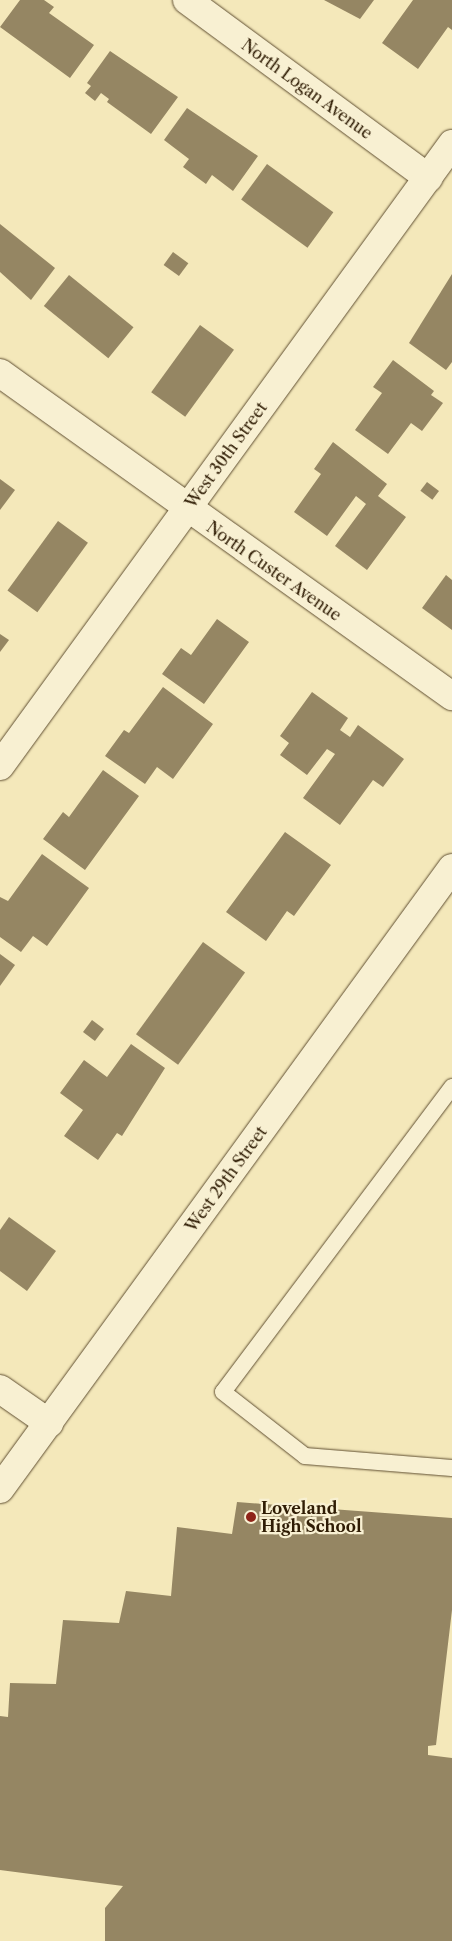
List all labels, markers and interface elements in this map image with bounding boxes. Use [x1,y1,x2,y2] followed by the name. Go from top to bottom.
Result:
[238,35,376,143] street label: North Logan Avenue
[181,398,271,512] street label: West 30th Street
[203,517,345,625] street label: North Custer Avenue
[181,1122,271,1236] street label: West 29th Street
[261,1498,362,1536] place label: Loveland High School
[245,1511,257,1523] marker: Loveland High School

